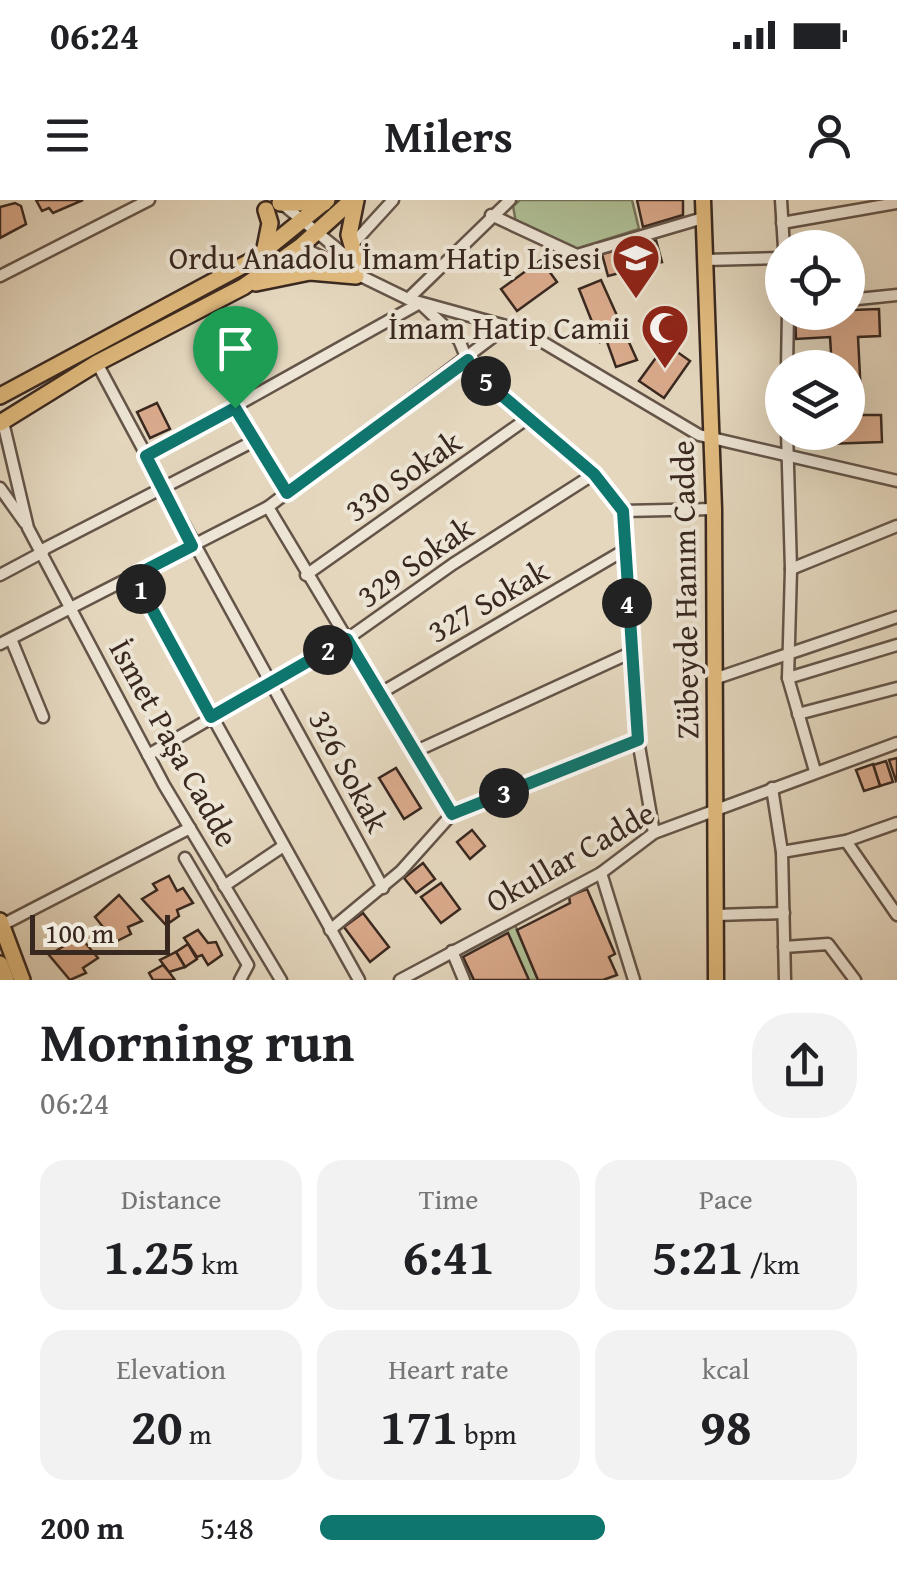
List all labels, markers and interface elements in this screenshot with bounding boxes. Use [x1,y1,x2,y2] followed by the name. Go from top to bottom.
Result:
[50,7,140,63] text: 06:24
[384,103,513,168] text: Milers
[40,108,95,163] icon: menu
[802,108,857,163] icon: person
[765,230,865,450] map controls
[765,230,865,330] button: locate
[610,232,662,300] school or university icon: Ordu Anadolu İmam Hatip Lisesi
[169,234,601,281] place label: Ordu Anadolu İmam Hatip Lisesi
[639,302,691,370] mosque icon: İmam Hatip Camii
[388,304,630,351] place label: İmam Hatip Camii
[193,306,278,409] pin
[208,321,263,376] icon: arrive
[765,350,865,450] button: layers
[461,356,511,406] pin: 5
[479,360,493,401] text: 5
[335,418,471,533] street label: 330 Sokak
[658,440,711,740] street label: Zübeyde Hanım Cadde
[347,504,483,619] street label: 329 Sokak
[418,547,558,654] street label: 327 Sokak
[116,564,166,614] pin: 1
[134,568,148,609] text: 1
[602,578,652,628] pin: 4
[620,582,634,623] text: 4
[303,625,353,675] pin: 2
[321,629,335,670] text: 2
[98,630,251,855] street label: İsmet Paşa Cadde
[298,701,402,841] street label: 326 Sokak
[479,768,529,818] pin: 3
[497,772,511,813] text: 3
[477,789,663,924] street label: Okullar Cadde
[30,910,170,954] scale bar
[45,912,114,953] text: 100 m
[40,1001,354,1081] text: Morning run
[752,1013,857,1118] button: share
[40,1079,109,1126] text: 06:24
[121,1178,221,1219] text: Distance
[419,1178,478,1219] text: Time
[699,1178,753,1219] text: Pace
[104,1219,195,1292] text: 1.25
[403,1219,494,1292] text: 6:41
[652,1219,744,1292] text: 5:21
[195,1243,239,1284] text: km
[744,1243,800,1284] text: /km
[116,1348,226,1389] text: Elevation
[388,1348,509,1389] text: Heart rate
[702,1348,750,1389] text: kcal
[131,1389,183,1462] text: 20
[380,1389,458,1462] text: 171
[700,1389,752,1462] text: 98
[183,1413,212,1454] text: m
[458,1413,517,1454] text: bpm
[40,1504,124,1551] text: 200 m
[200,1504,254,1551] text: 5:48

